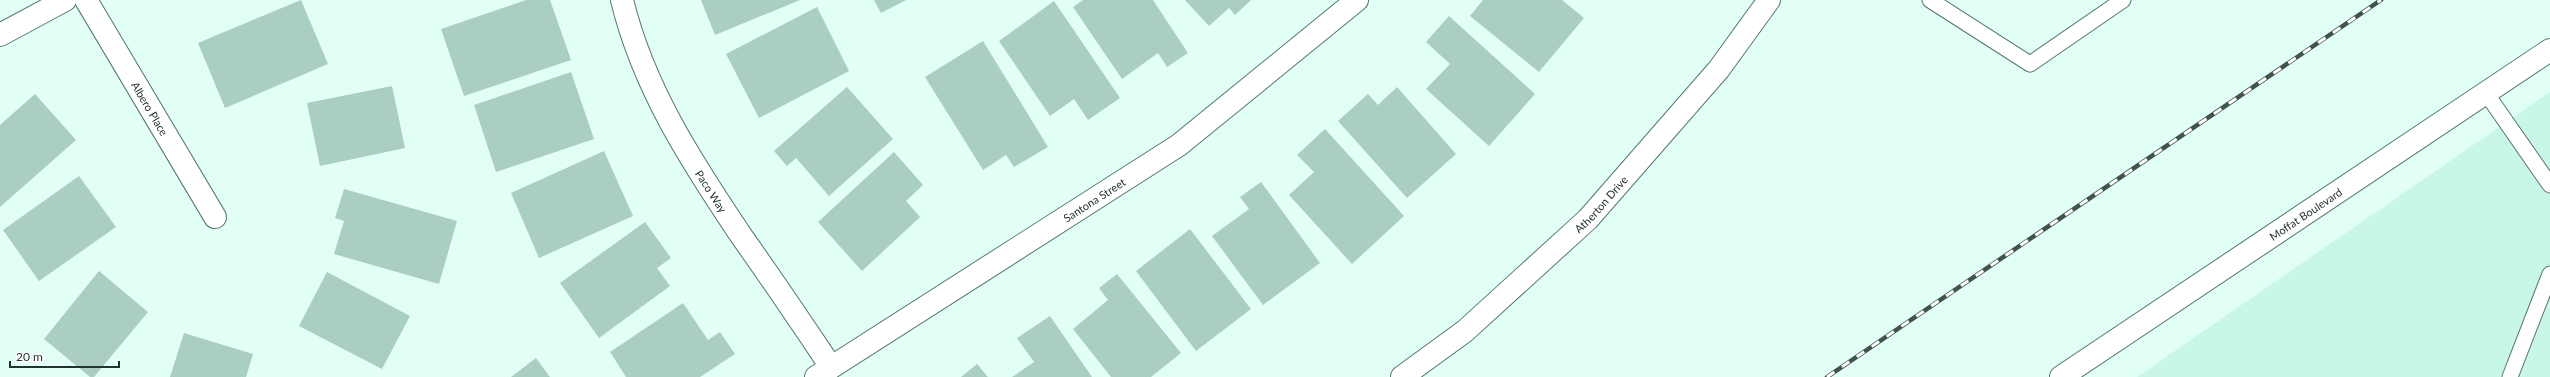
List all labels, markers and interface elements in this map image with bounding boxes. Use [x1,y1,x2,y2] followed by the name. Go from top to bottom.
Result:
[129,79,172,138] street label: Albero Place
[693,167,730,215] street label: Paco Way
[1571,173,1630,235] street label: Atherton Drive
[1061,175,1128,224] street label: Santona Street
[2267,185,2344,242] street label: Moffat Boulevard
[10,343,119,369] scale bar
[16,349,43,364] text: 20 m

